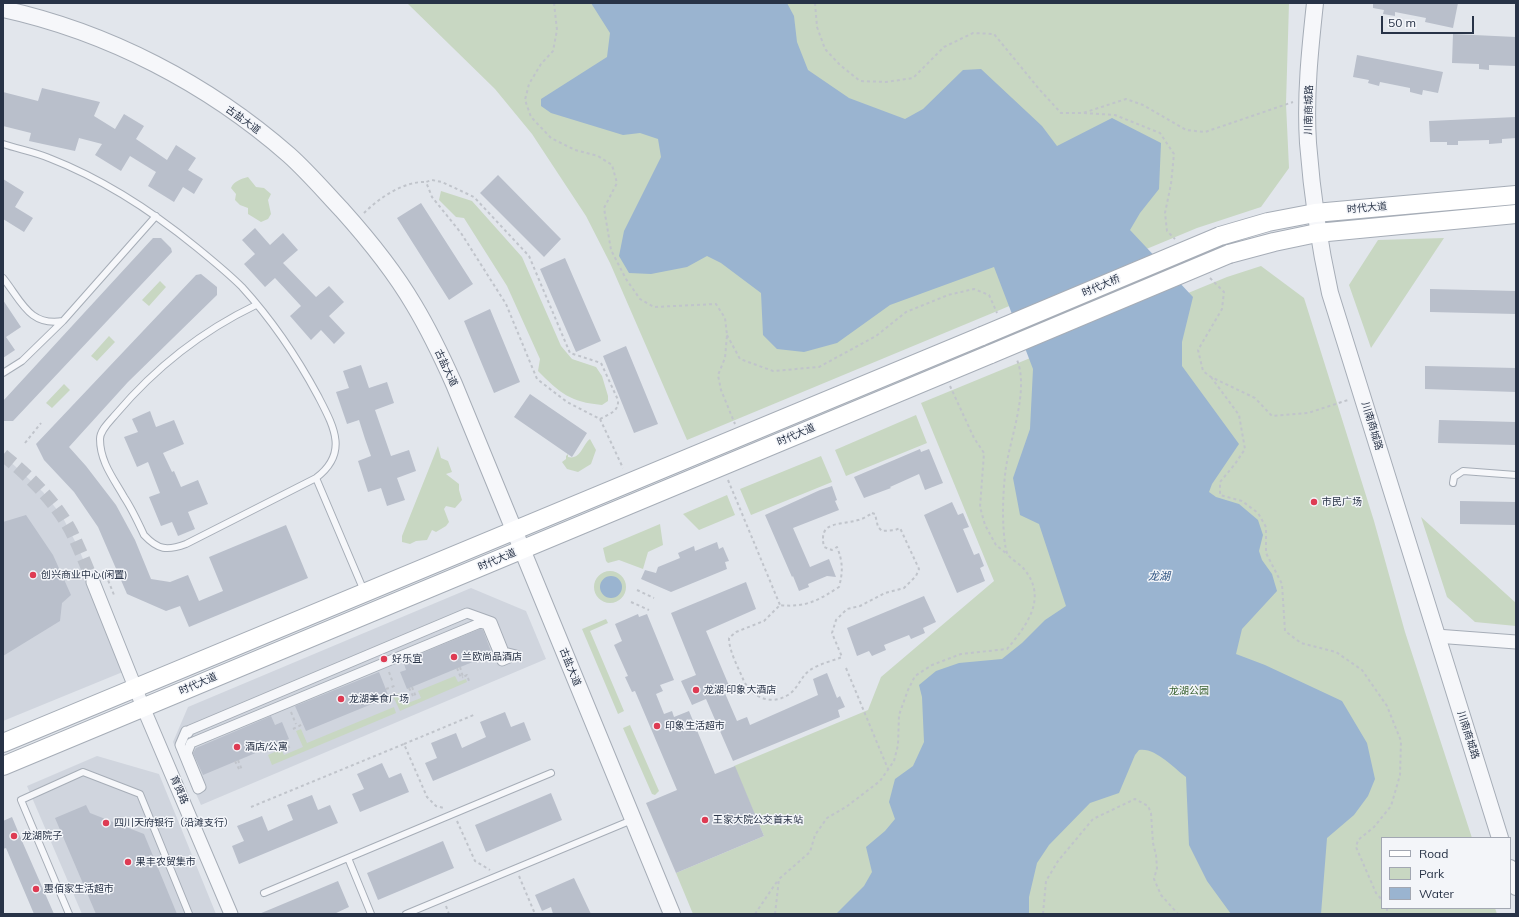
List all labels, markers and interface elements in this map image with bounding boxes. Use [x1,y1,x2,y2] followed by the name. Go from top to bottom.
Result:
[1383,8,1476,34] scale bar
[1388,15,1416,30] text: 50 m
[1303,85,1315,135] street label: 川南商城路
[223,103,263,137] street label: 古盐大道
[1347,200,1387,216] street label: 时代大道
[1080,273,1122,299] street label: 时代大桥
[432,347,460,389] street label: 古盐大道
[1359,400,1385,452] street label: 川南商城路
[775,422,817,448] street label: 时代大道
[1322,496,1362,508] place label: 市民广场
[1309,497,1319,507] marker: 市民广场
[476,547,518,573] street label: 时代大道
[41,569,127,581] place label: 创兴商业中心(闲置)
[28,570,38,580] marker: 创兴商业中心(闲置)
[1148,570,1170,584] water label: 龙湖
[557,646,583,688] street label: 古盐大道
[462,651,522,663] place label: 兰欧尚品酒店
[449,652,459,662] marker: 兰欧尚品酒店
[392,653,422,665] place label: 好乐宜
[379,654,389,664] marker: 好乐宜
[177,671,219,697] street label: 时代大道
[704,684,776,696] place label: 龙湖·印象大酒店
[691,685,701,695] marker: 龙湖·印象大酒店
[1169,685,1209,697] park label: 龙湖公园
[349,693,409,705] place label: 龙湖美食广场
[336,694,346,704] marker: 龙湖美食广场
[1455,709,1481,761] street label: 川南商城路
[665,720,725,732] place label: 印象生活超市
[652,721,662,731] marker: 印象生活超市
[245,741,288,753] place label: 酒店/公寓
[232,742,242,752] marker: 酒店/公寓
[168,774,190,806] street label: 育贤路
[713,814,803,826] place label: 王家大院公交首末站
[700,815,710,825] marker: 王家大院公交首末站
[114,817,234,829] place label: 四川天府银行（沿滩支行）
[101,818,111,828] marker: 四川天府银行（沿滩支行）
[22,830,62,842] place label: 龙湖院子
[9,831,19,841] marker: 龙湖院子
[1381,837,1511,909] legend
[1419,846,1448,861] text: Road
[136,856,196,868] place label: 果丰农贸集市
[123,857,133,867] marker: 果丰农贸集市
[1419,866,1444,881] text: Park
[44,883,114,895] place label: 惠佰家生活超市
[31,884,41,894] marker: 惠佰家生活超市
[1419,886,1454,901] text: Water

